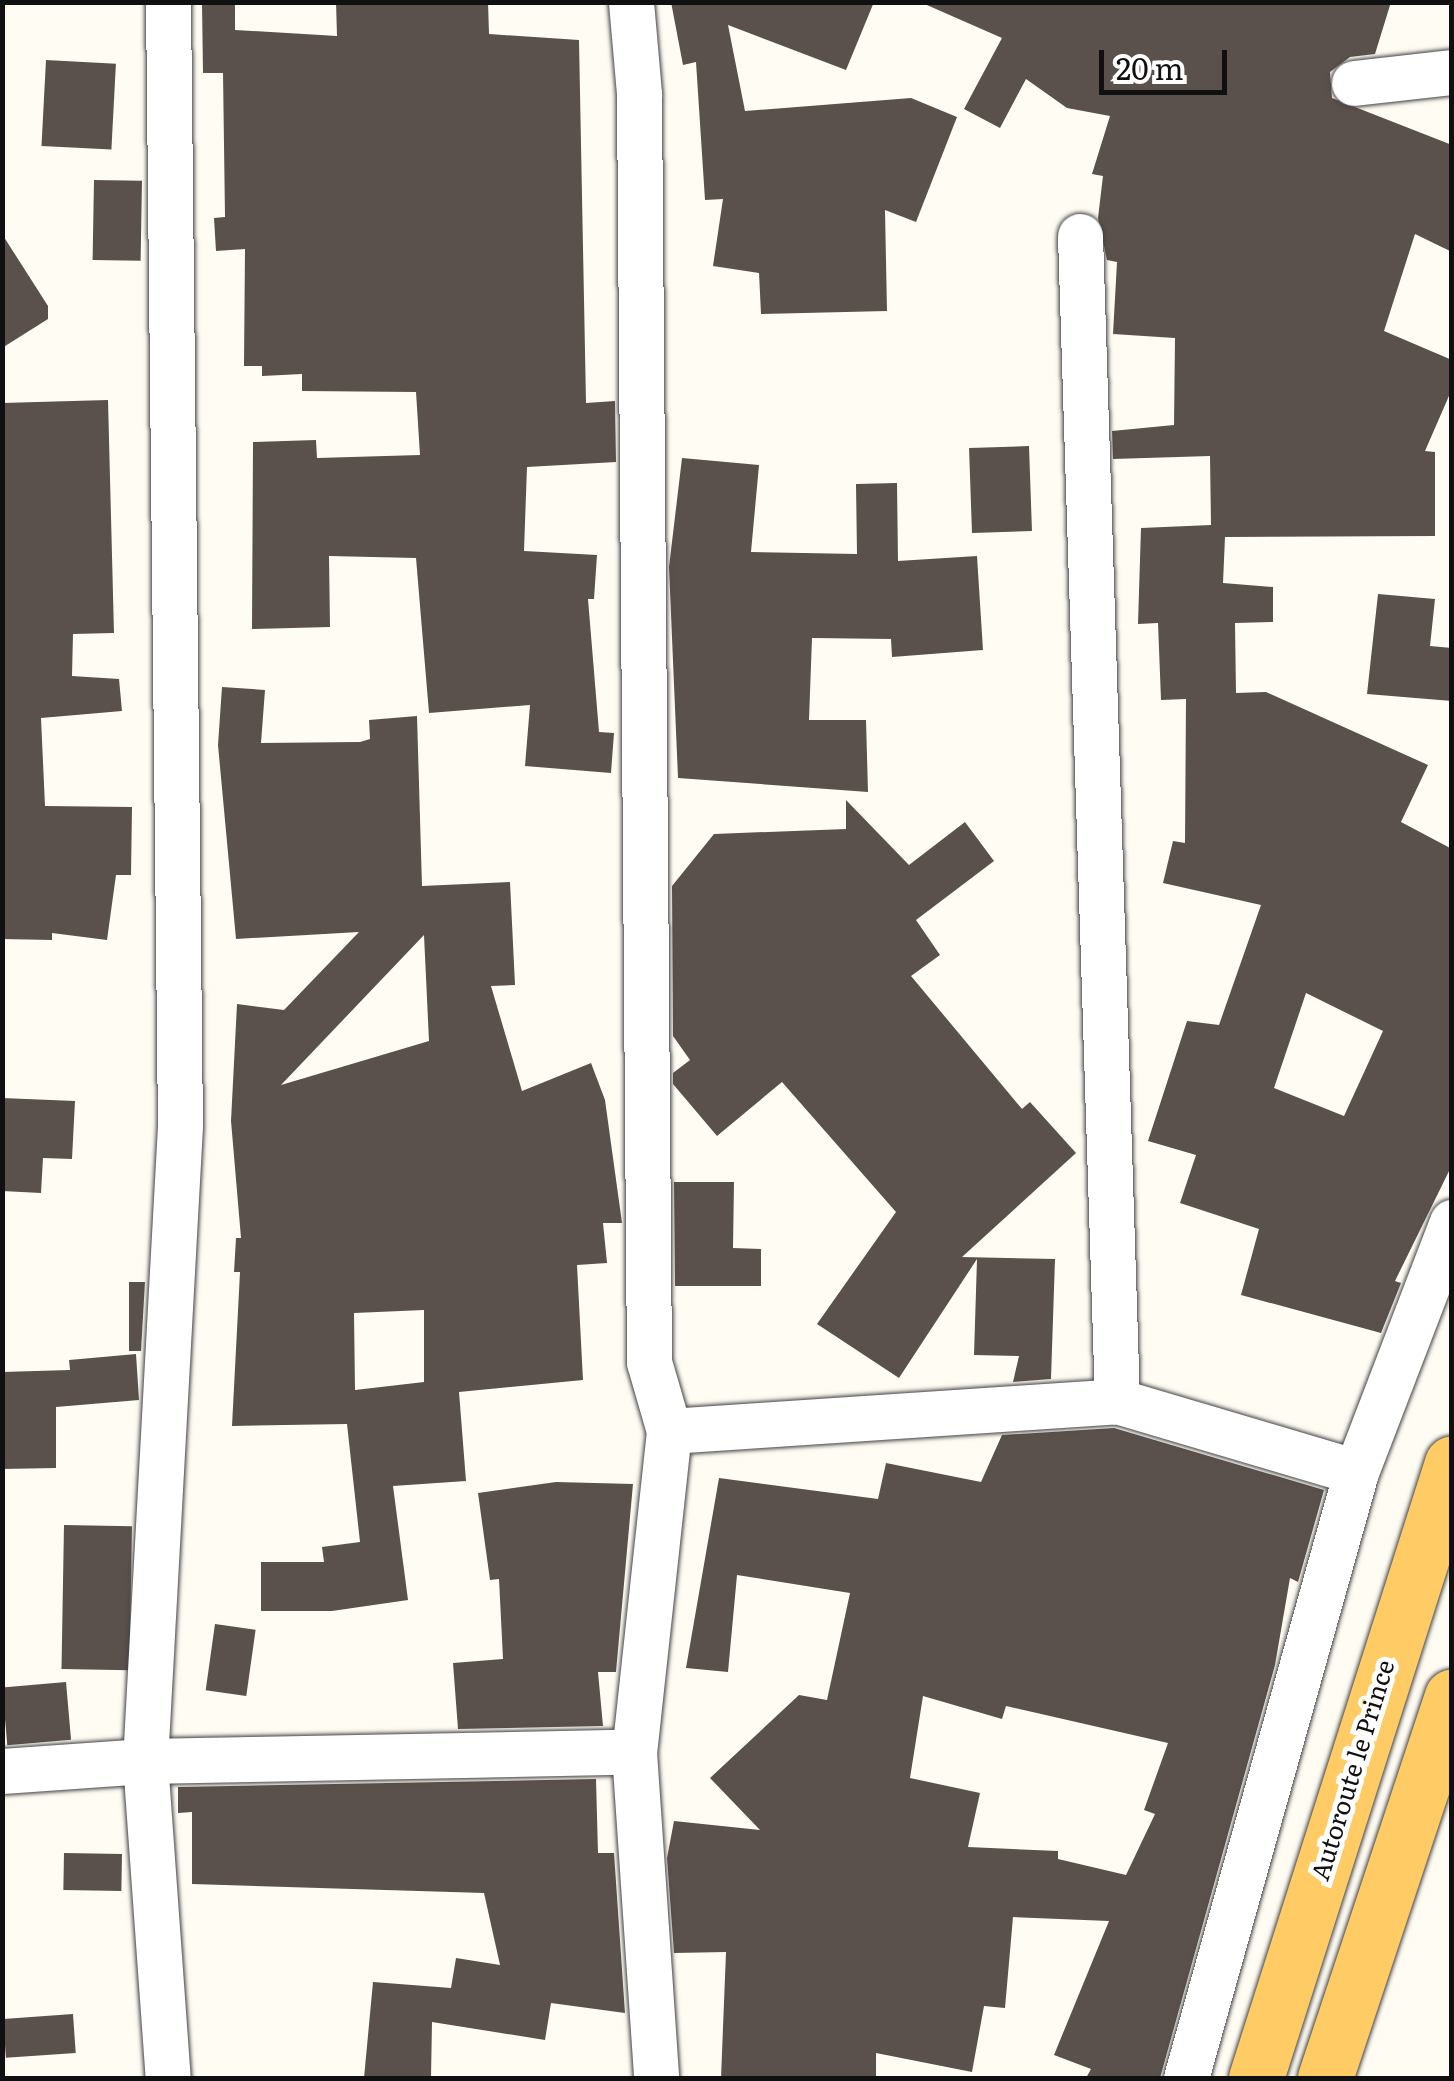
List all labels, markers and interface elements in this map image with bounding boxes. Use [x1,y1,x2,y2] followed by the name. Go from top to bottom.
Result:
[1104,30,1232,92] scale bar
[1116,45,1184,89] text: 20 m
[1304,1656,1400,1884] street label: Autoroute le Prince

